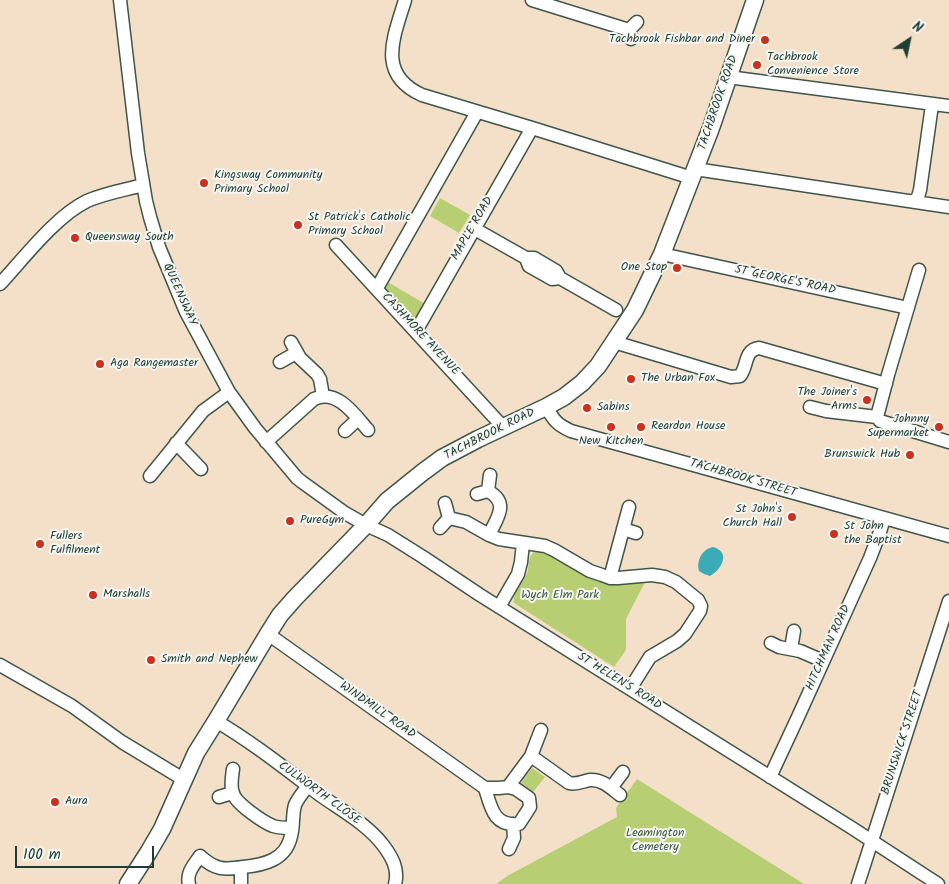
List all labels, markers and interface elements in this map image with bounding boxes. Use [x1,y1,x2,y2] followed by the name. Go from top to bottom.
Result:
[884,15,934,65] north arrow
[908,16,927,39] text: N
[609,33,755,47] place label: Tachbrook Fishbar and Diner
[759,34,771,46] marker: Tachbrook Fishbar and Diner
[767,51,859,79] place label: Tachbrook Convenience Store
[696,54,742,152] street label: TACHBROOK ROAD
[751,59,763,71] marker: Tachbrook Convenience Store
[214,169,322,197] place label: Kingsway Community Primary School
[198,177,210,189] marker: Kingsway Community Primary School
[449,195,497,263] street label: MAPLE ROAD
[308,211,411,239] place label: St Patrick's Catholic Primary School
[292,219,304,231] marker: St Patrick's Catholic Primary School
[85,231,174,245] place label: Queensway South
[69,232,81,244] marker: Queensway South
[159,261,199,329] street label: QUEENSWAY
[621,261,667,275] place label: One Stop
[671,262,683,274] marker: One Stop
[733,263,837,299] street label: ST GEORGE'S ROAD
[378,291,462,379] street label: CASHMORE AVENUE
[110,357,198,371] place label: Aga Rangemaster
[94,358,106,370] marker: Aga Rangemaster
[641,372,715,386] place label: The Urban Fox
[625,373,637,385] marker: The Urban Fox
[797,386,857,414] place label: The Joiner's Arms
[861,394,873,406] marker: The Joiner's Arms
[597,401,630,415] place label: Sabins
[581,402,593,414] marker: Sabins
[442,406,538,464] street label: TACHBROOK ROAD
[867,413,929,441] place label: Johnny Supermarket
[651,420,725,434] place label: Reardon House
[605,421,617,433] marker: New Kitchen
[635,421,647,433] marker: Reardon House
[933,421,945,433] marker: Johnny Supermarket
[579,435,643,449] place label: New Kitchen
[824,448,900,462] place label: Brunswick Hub
[904,449,916,461] marker: Brunswick Hub
[688,457,798,501] street label: TACHBROOK STREET
[723,503,782,531] place label: St John's Church Hall
[786,511,798,523] marker: St John's Church Hall
[300,514,344,528] place label: PureGym
[284,515,296,527] marker: PureGym
[844,520,902,548] place label: St John the Baptist
[828,528,840,540] marker: St John the Baptist
[50,530,100,558] place label: Fullers Fulfilment
[34,538,46,550] marker: Fullers Fulfilment
[103,588,150,602] place label: Marshalls
[87,589,99,601] marker: Marshalls
[521,589,599,603] park label: Wych Elm Park
[804,603,854,693] street label: HITCHMAN ROAD
[574,650,664,714] street label: ST HELEN'S ROAD
[161,653,258,667] place label: Smith and Nephew
[145,654,157,666] marker: Smith and Nephew
[336,679,418,743] street label: WINDMILL ROAD
[879,689,927,797] street label: BRUNSWICK STREET
[275,759,363,829] street label: CULWORTH CLOSE
[65,795,88,809] place label: Aura
[49,796,61,808] marker: Aura
[626,827,684,855] park label: Leamington Cemetery
[18,836,156,868] scale bar
[23,843,61,867] text: 100 m

